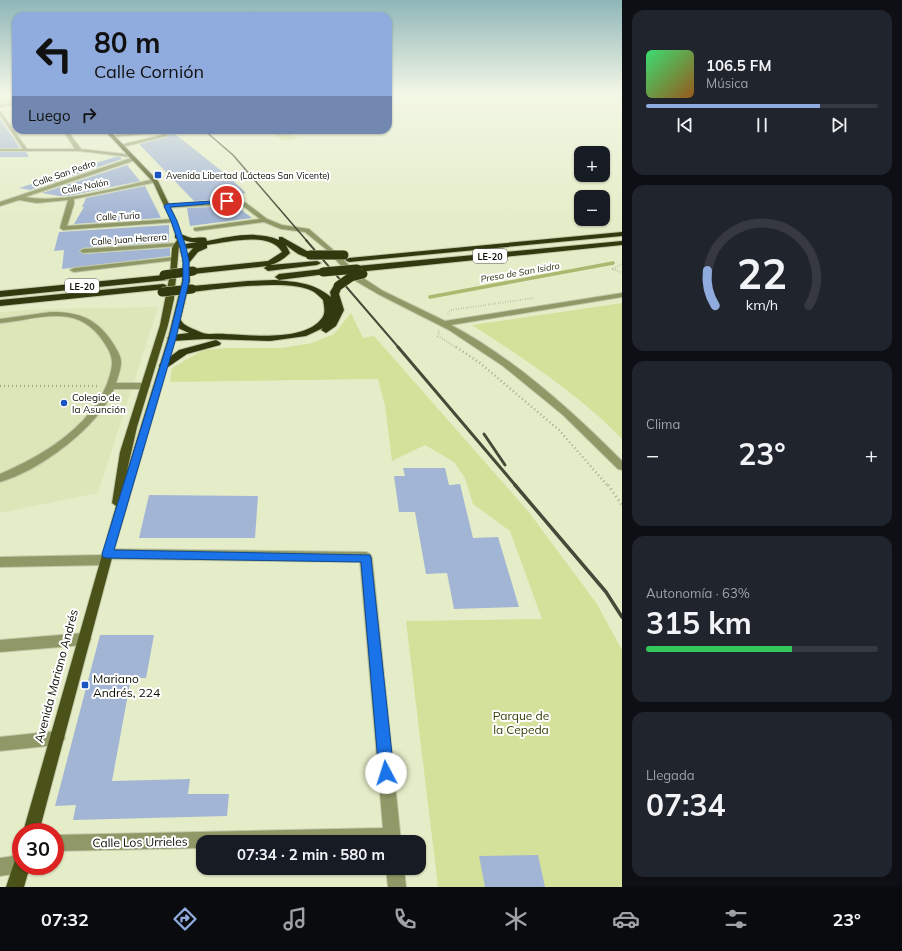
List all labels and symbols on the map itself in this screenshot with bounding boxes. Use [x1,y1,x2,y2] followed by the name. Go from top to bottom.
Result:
[31,157,97,189] street label: Calle San Pedro
[153,170,163,180] marker: Avenida Libertad (Lácteas San Vicente)
[166,170,330,181] place label: Avenida Libertad (Lácteas San Vicente)
[61,176,109,196] street label: Calle Nalón
[210,184,244,218] pin
[96,209,140,223] street label: Calle Turia
[91,231,167,247] street label: Calle Juan Herrera
[473,249,507,263] road number: LE-20
[480,260,560,284] water label: Presa de San Isidro
[65,279,99,293] road number: LE-20
[72,391,126,416] place label: Colegio de la Asunción
[59,398,69,408] marker: Colegio de la Asunción
[31,608,81,744] street label: Avenida Mariano Andrés
[93,671,160,700] place label: Mariano Andrés, 224
[80,680,90,690] marker: Mariano Andrés, 224
[493,708,549,737] park label: Parque de la Cepeda
[365,752,407,794] position arrow
[12,823,64,875] speed limit sign: 30
[92,834,188,850] street label: Calle Los Urrieles

